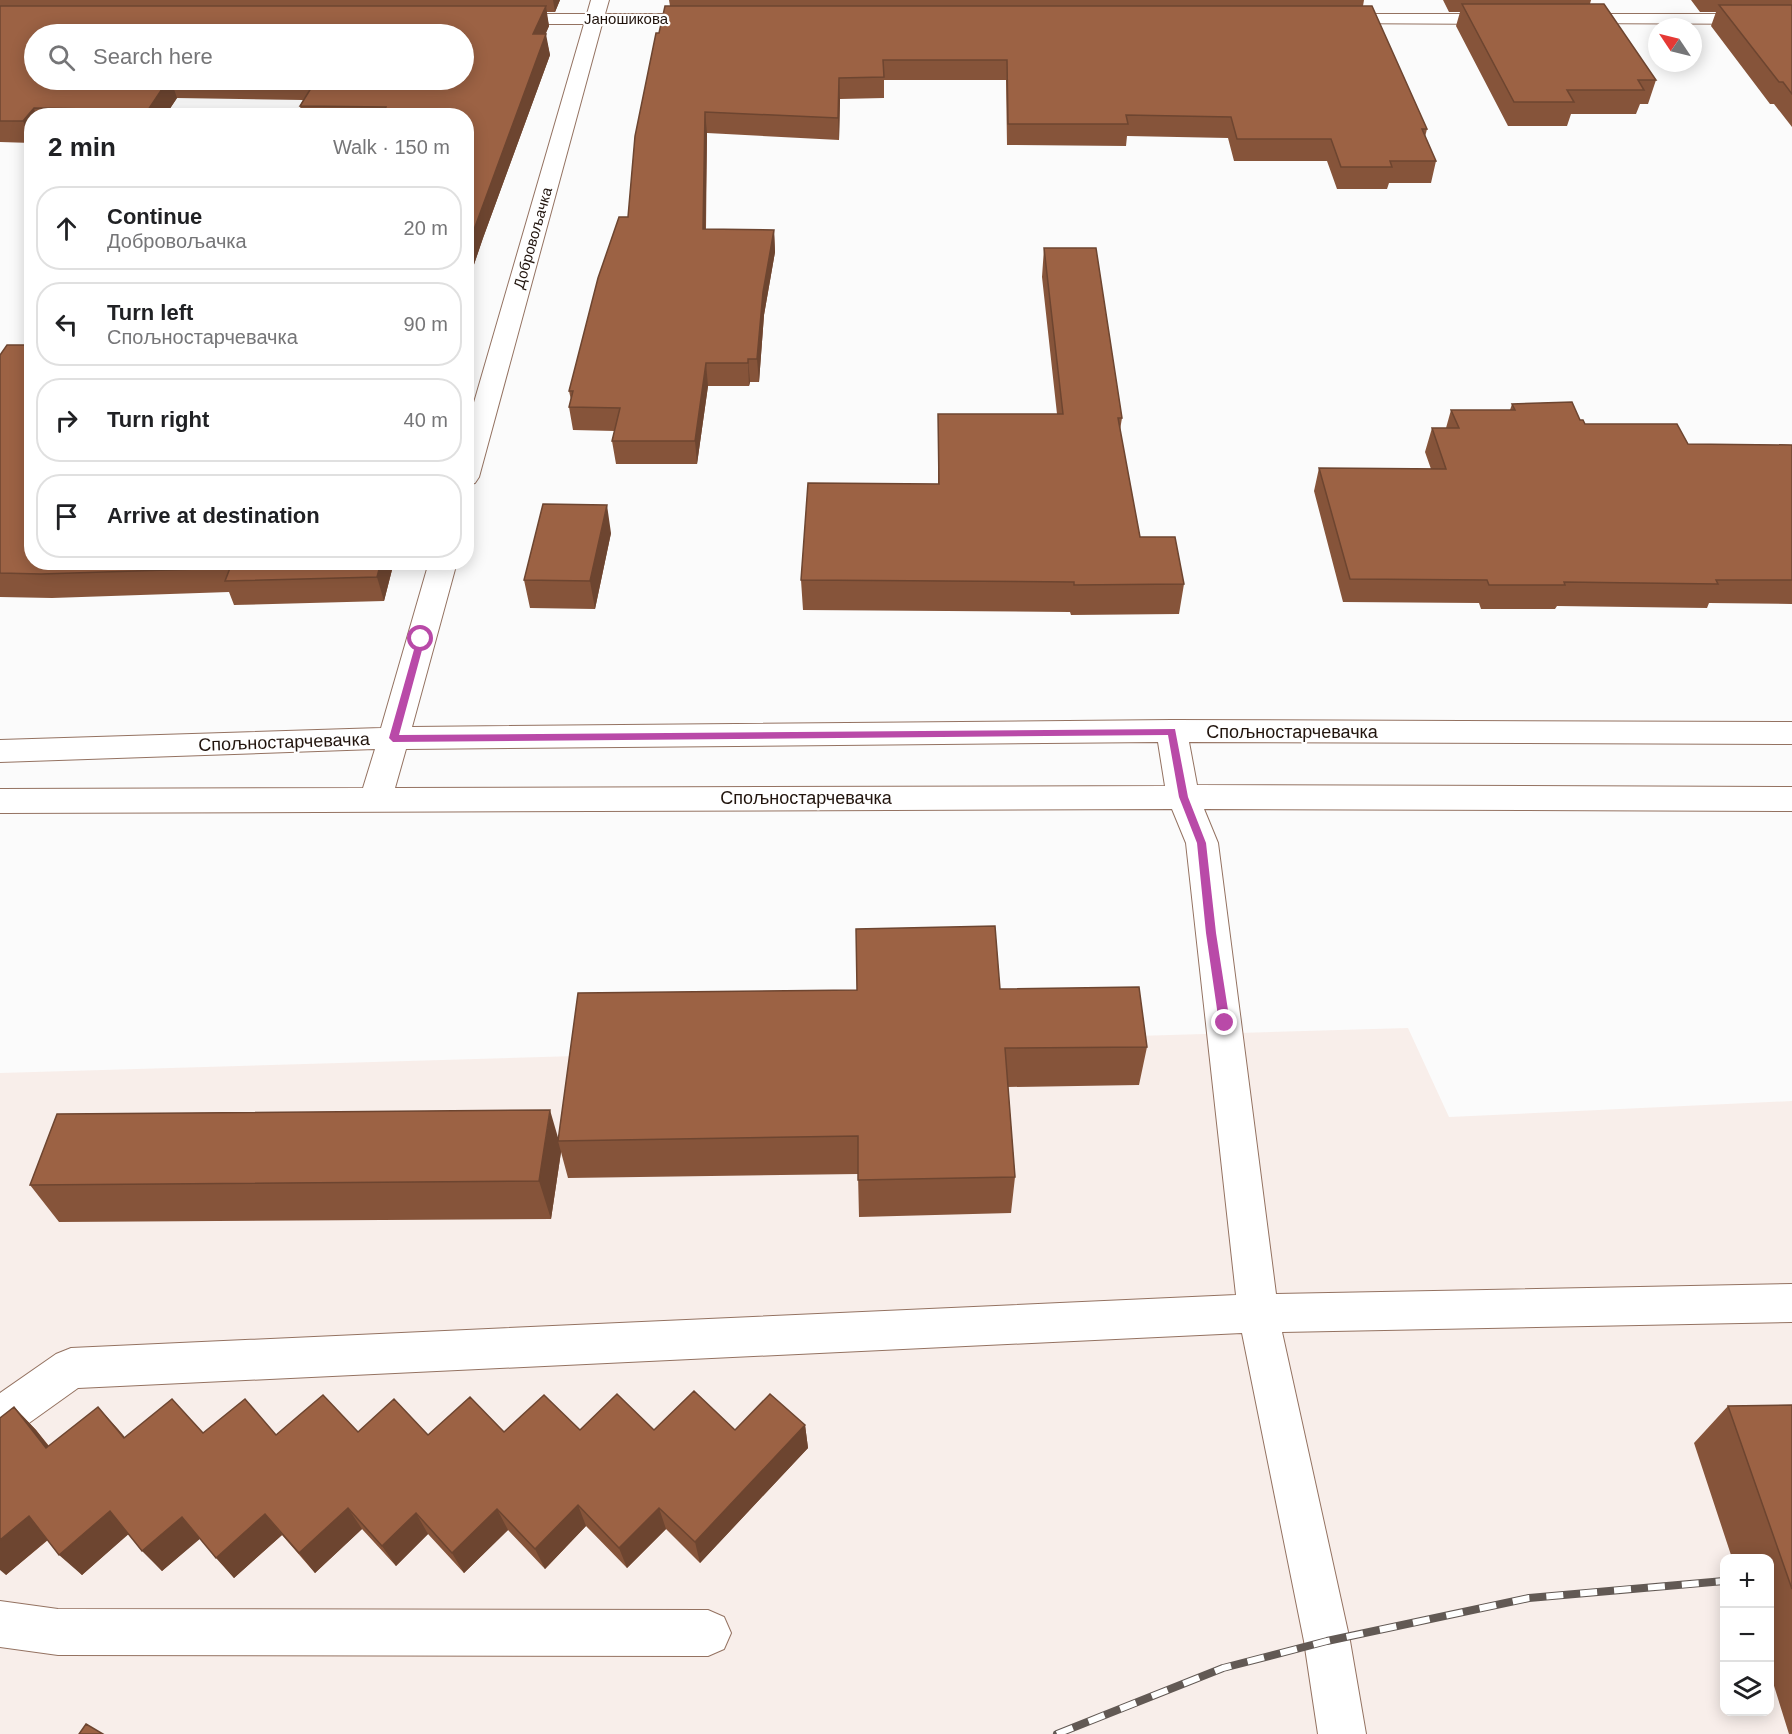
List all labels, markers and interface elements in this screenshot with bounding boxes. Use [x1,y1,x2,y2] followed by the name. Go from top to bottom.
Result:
[584,10,669,27] street label: Јаношикова
[1648,18,1702,72] north arrow
[24,24,474,90] search box
[45,41,78,74] icon: search
[93,44,213,69] text: Search here
[48,132,116,162] text: 2 min
[333,136,450,158] text: Walk · 150 m
[510,185,555,291] street label: Добровољачка
[107,204,202,229] text: Continue
[50,212,83,245] icon: ahead
[404,217,448,239] text: 20 m
[107,230,247,252] text: Добровољачка
[107,300,193,325] text: Turn left
[50,308,83,341] icon: left
[404,313,448,335] text: 90 m
[107,326,298,348] text: Спољностарчевачка
[50,404,83,437] icon: right
[107,407,209,432] text: Turn right
[404,409,448,431] text: 40 m
[50,500,83,533] icon: arrive
[107,503,320,528] text: Arrive at destination
[407,625,433,651] route start
[1206,722,1379,742] street label: Спољностарчевачка
[198,729,371,755] street label: Спољностарчевачка
[720,788,893,808] street label: Спољностарчевачка
[1211,1009,1237,1035] route end
[1720,1554,1774,1716] map controls
[1720,1554,1774,1608] button: +
[1720,1608,1774,1662] button: −
[1720,1662,1774,1716] button: layers

